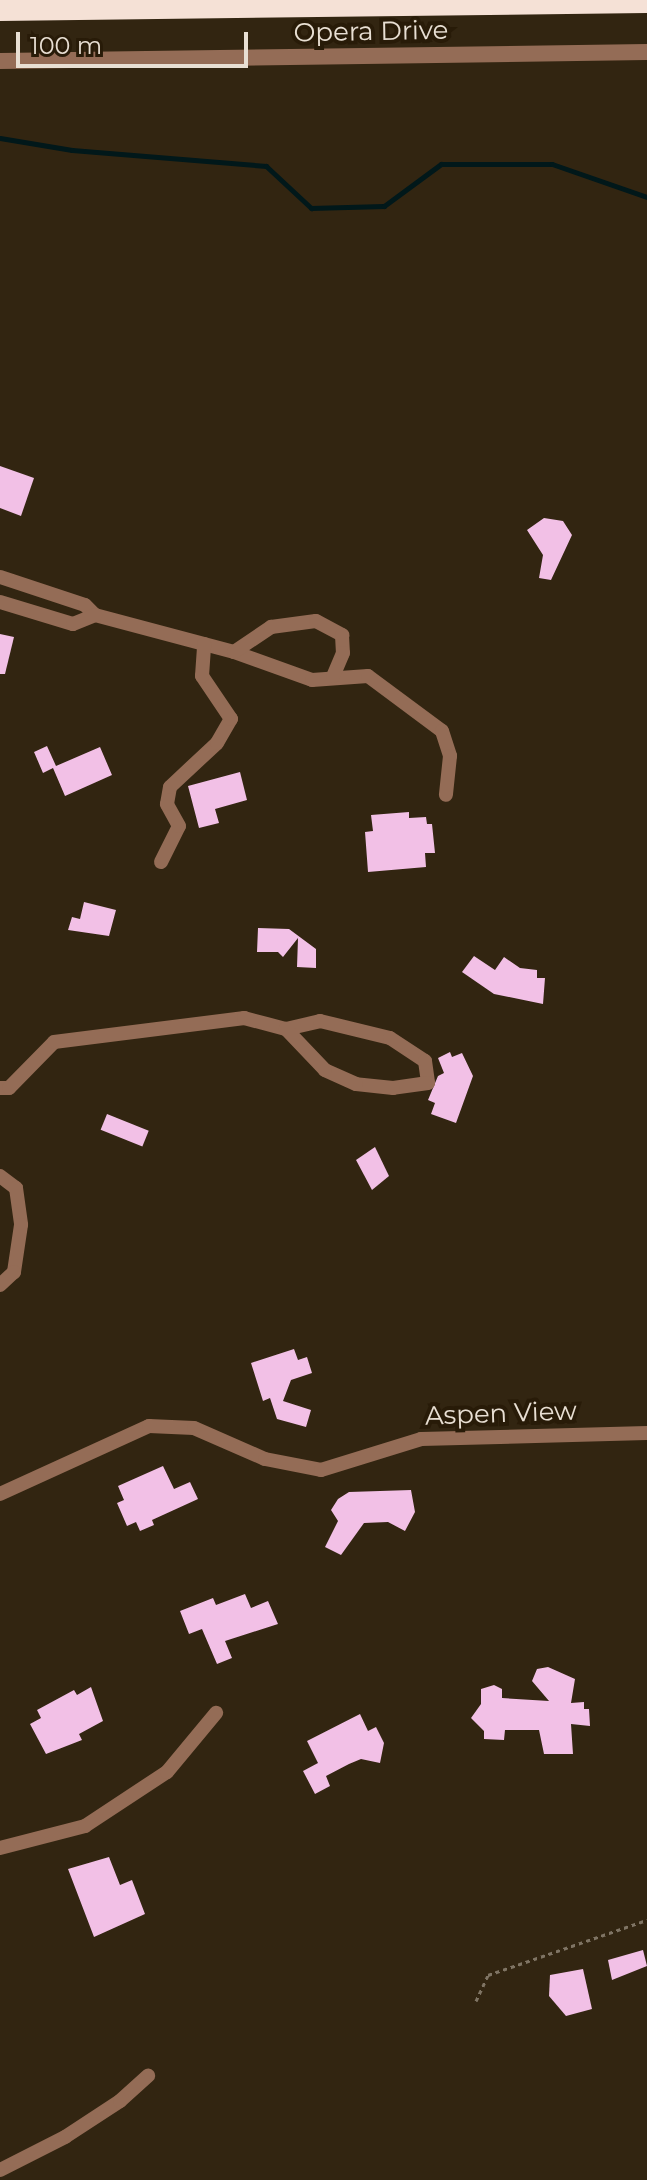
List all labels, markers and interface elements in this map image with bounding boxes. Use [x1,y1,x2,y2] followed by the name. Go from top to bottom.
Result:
[293,15,449,49] street label: Opera Drive
[20,16,252,66] scale bar
[30,31,102,60] text: 100 m
[425,1396,577,1432] street label: Aspen View

